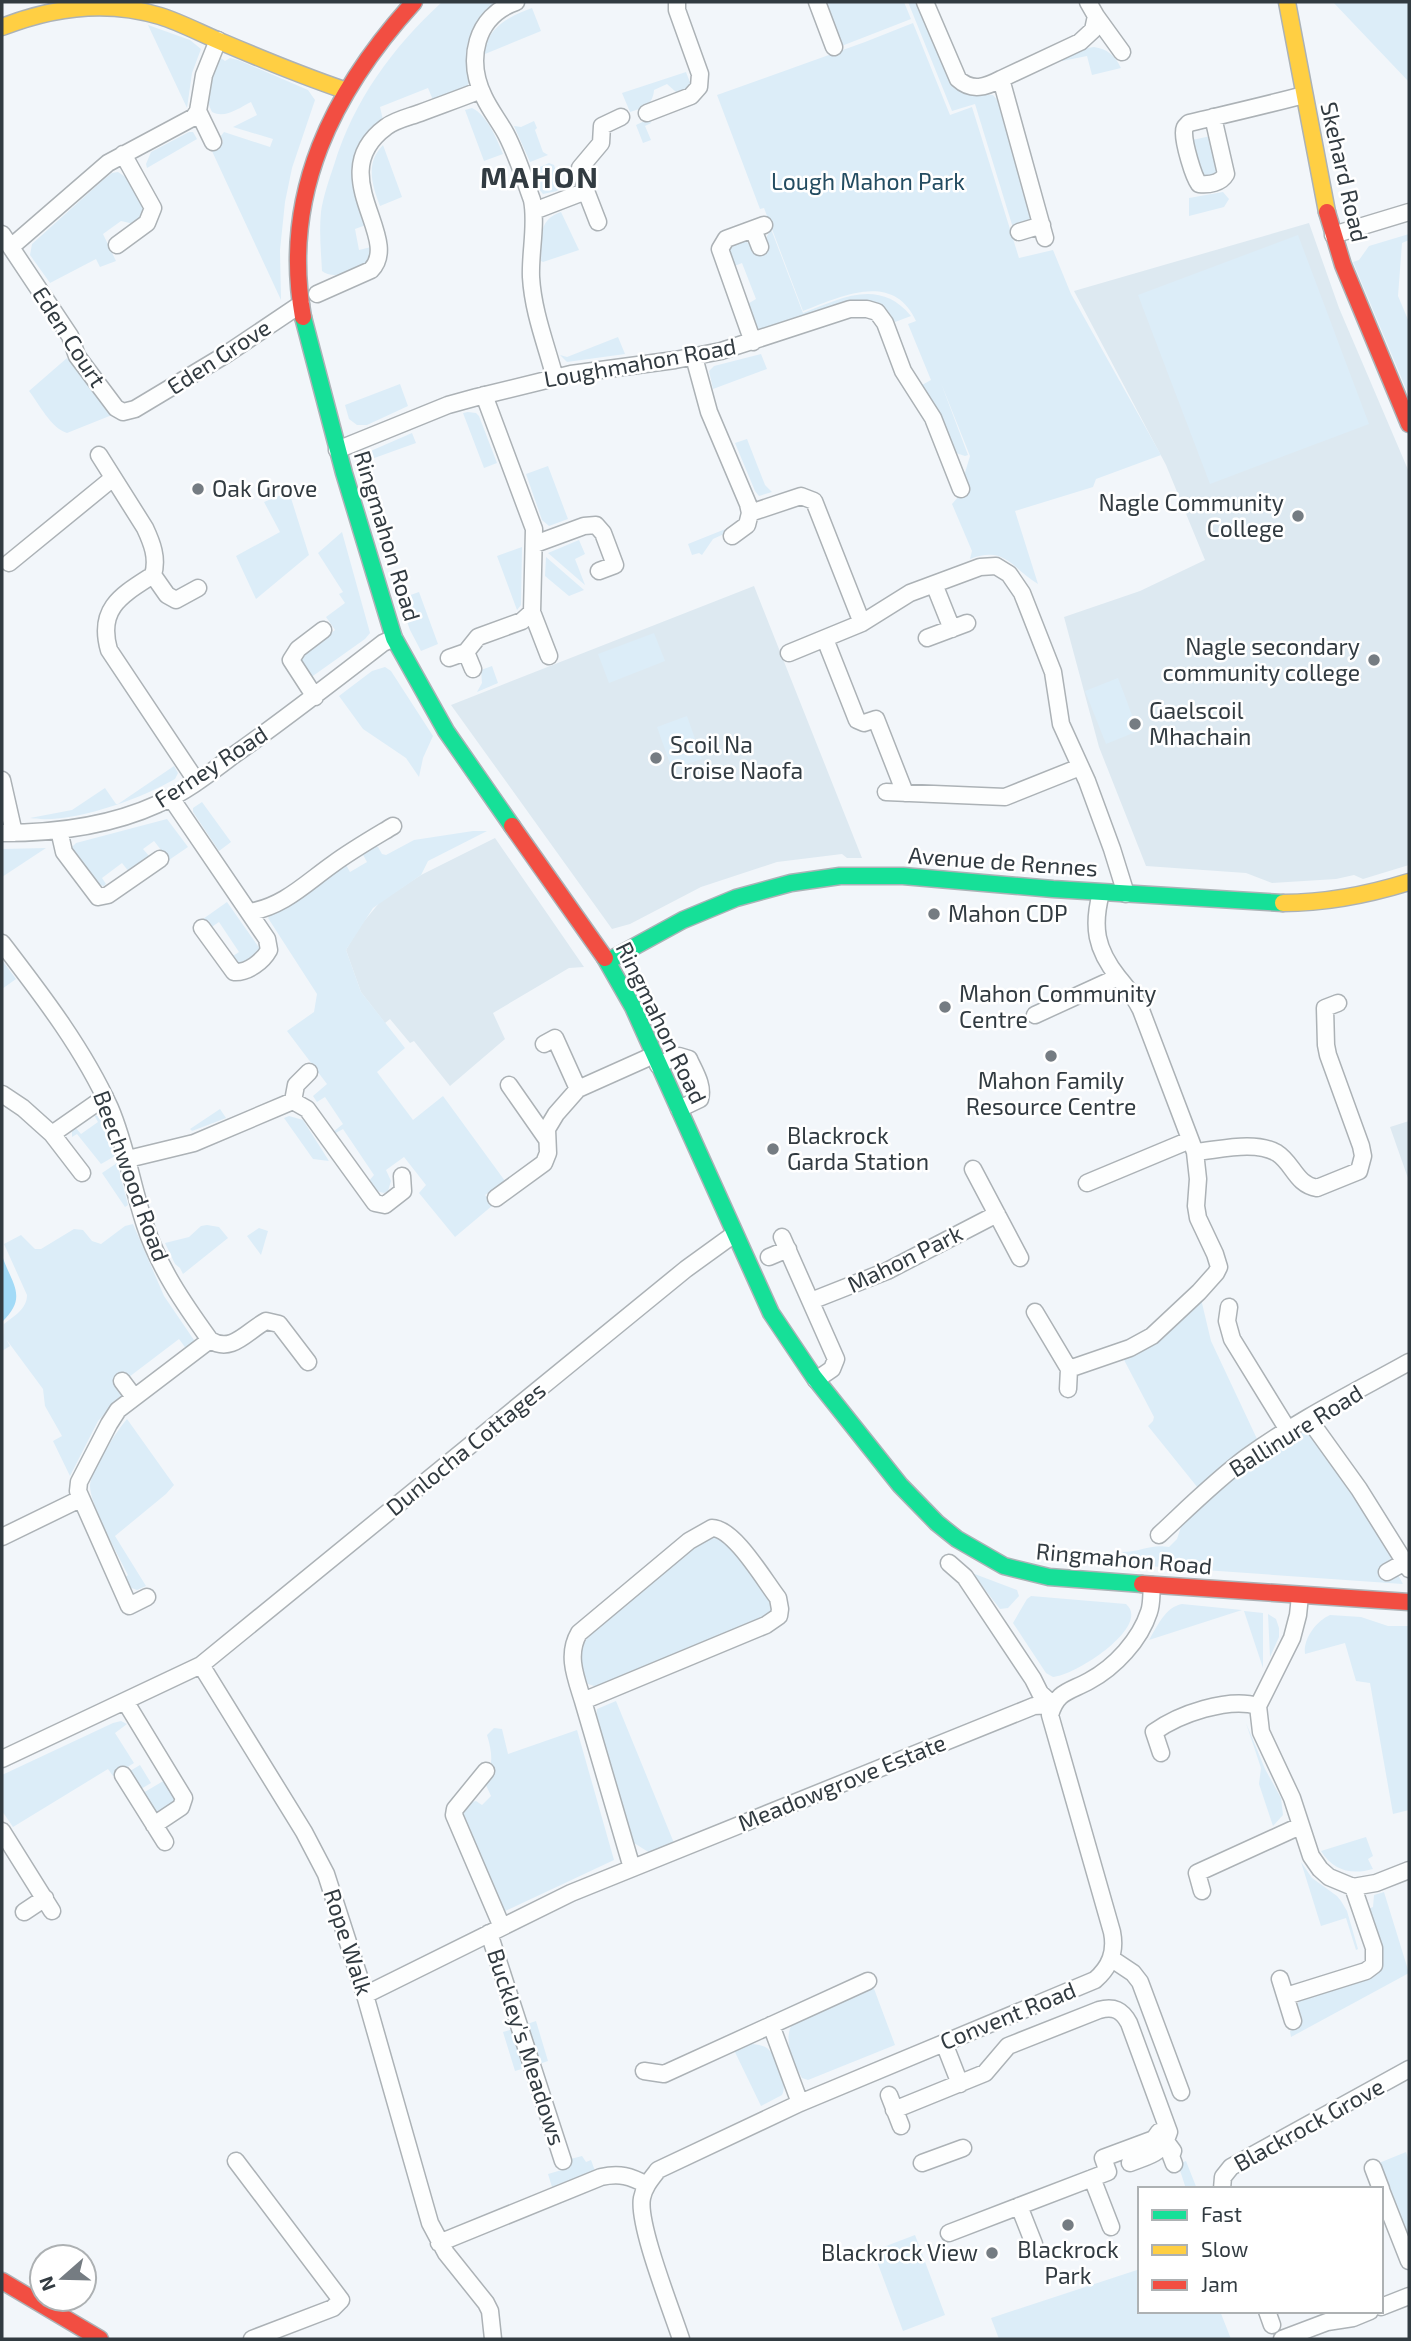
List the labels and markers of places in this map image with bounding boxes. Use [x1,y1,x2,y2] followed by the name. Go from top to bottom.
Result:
[212,474,317,502] place label: Oak Grove
[190,481,206,497] marker: Oak Grove
[1098,488,1284,542] place label: Nagle Community College
[1290,508,1306,524] marker: Nagle Community College
[1163,632,1360,686] place label: Nagle secondary community college
[1366,652,1382,668] marker: Nagle secondary community college
[1149,696,1251,750] place label: Gaelscoil Mhachain
[1127,716,1143,732] marker: Gaelscoil Mhachain
[670,730,803,784] place label: Scoil Na Croise Naofa
[648,750,664,766] marker: Scoil Na Croise Naofa
[948,899,1068,927] place label: Mahon CDP
[926,906,942,922] marker: Mahon CDP
[959,979,1156,1033] place label: Mahon Community Centre
[937,999,953,1015] marker: Mahon Community Centre
[1043,1048,1059,1064] marker: Mahon Family Resource Centre
[966,1066,1136,1120] place label: Mahon Family Resource Centre
[787,1121,929,1175] place label: Blackrock Garda Station
[765,1141,781,1157] marker: Blackrock Garda Station
[1060,2217,1076,2233] marker: Blackrock Park
[1017,2235,1119,2289] place label: Blackrock Park
[821,2238,978,2266] place label: Blackrock View
[984,2245,1000,2261] marker: Blackrock View

